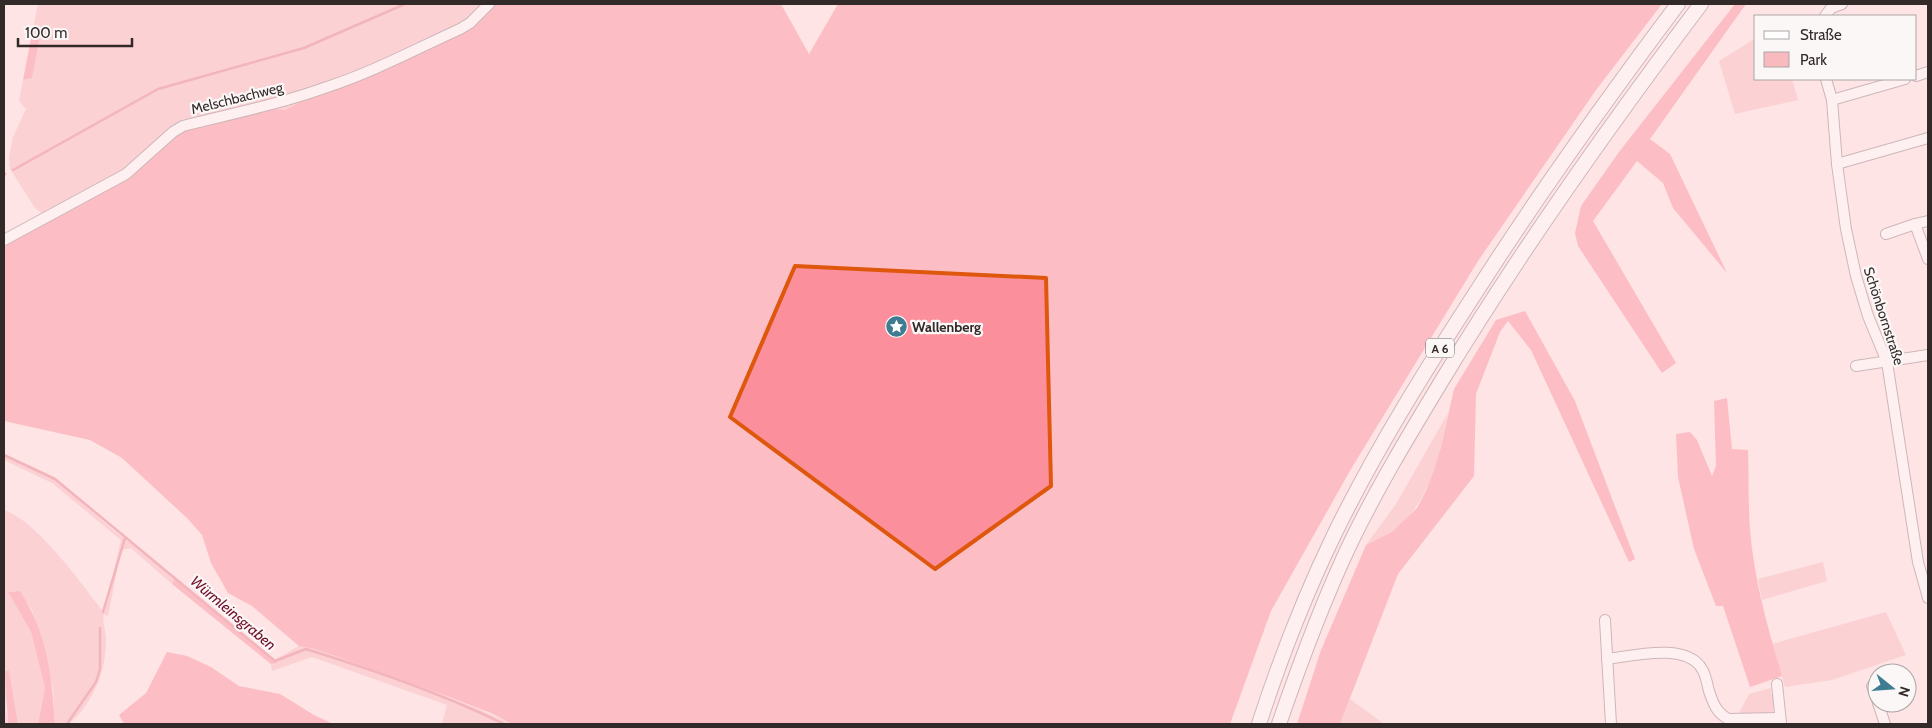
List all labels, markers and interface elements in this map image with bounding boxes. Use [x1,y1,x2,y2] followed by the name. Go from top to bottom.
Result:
[18,15,131,47] scale bar
[1754,15,1917,80] legend
[25,24,67,42] text: 100 m
[1800,26,1842,44] text: Straße
[1800,51,1827,69] text: Park
[189,78,286,118] street label: Melschbachweg
[1860,265,1908,367] street label: Schönbornstraße
[884,315,908,339] place icon: Wallenberg
[912,318,981,336] place label: Wallenberg
[1426,338,1454,358] road number: A 6
[187,572,279,654] water label: Würmleinsgraben
[1867,663,1917,713] north arrow
[1894,684,1914,699] text: N

